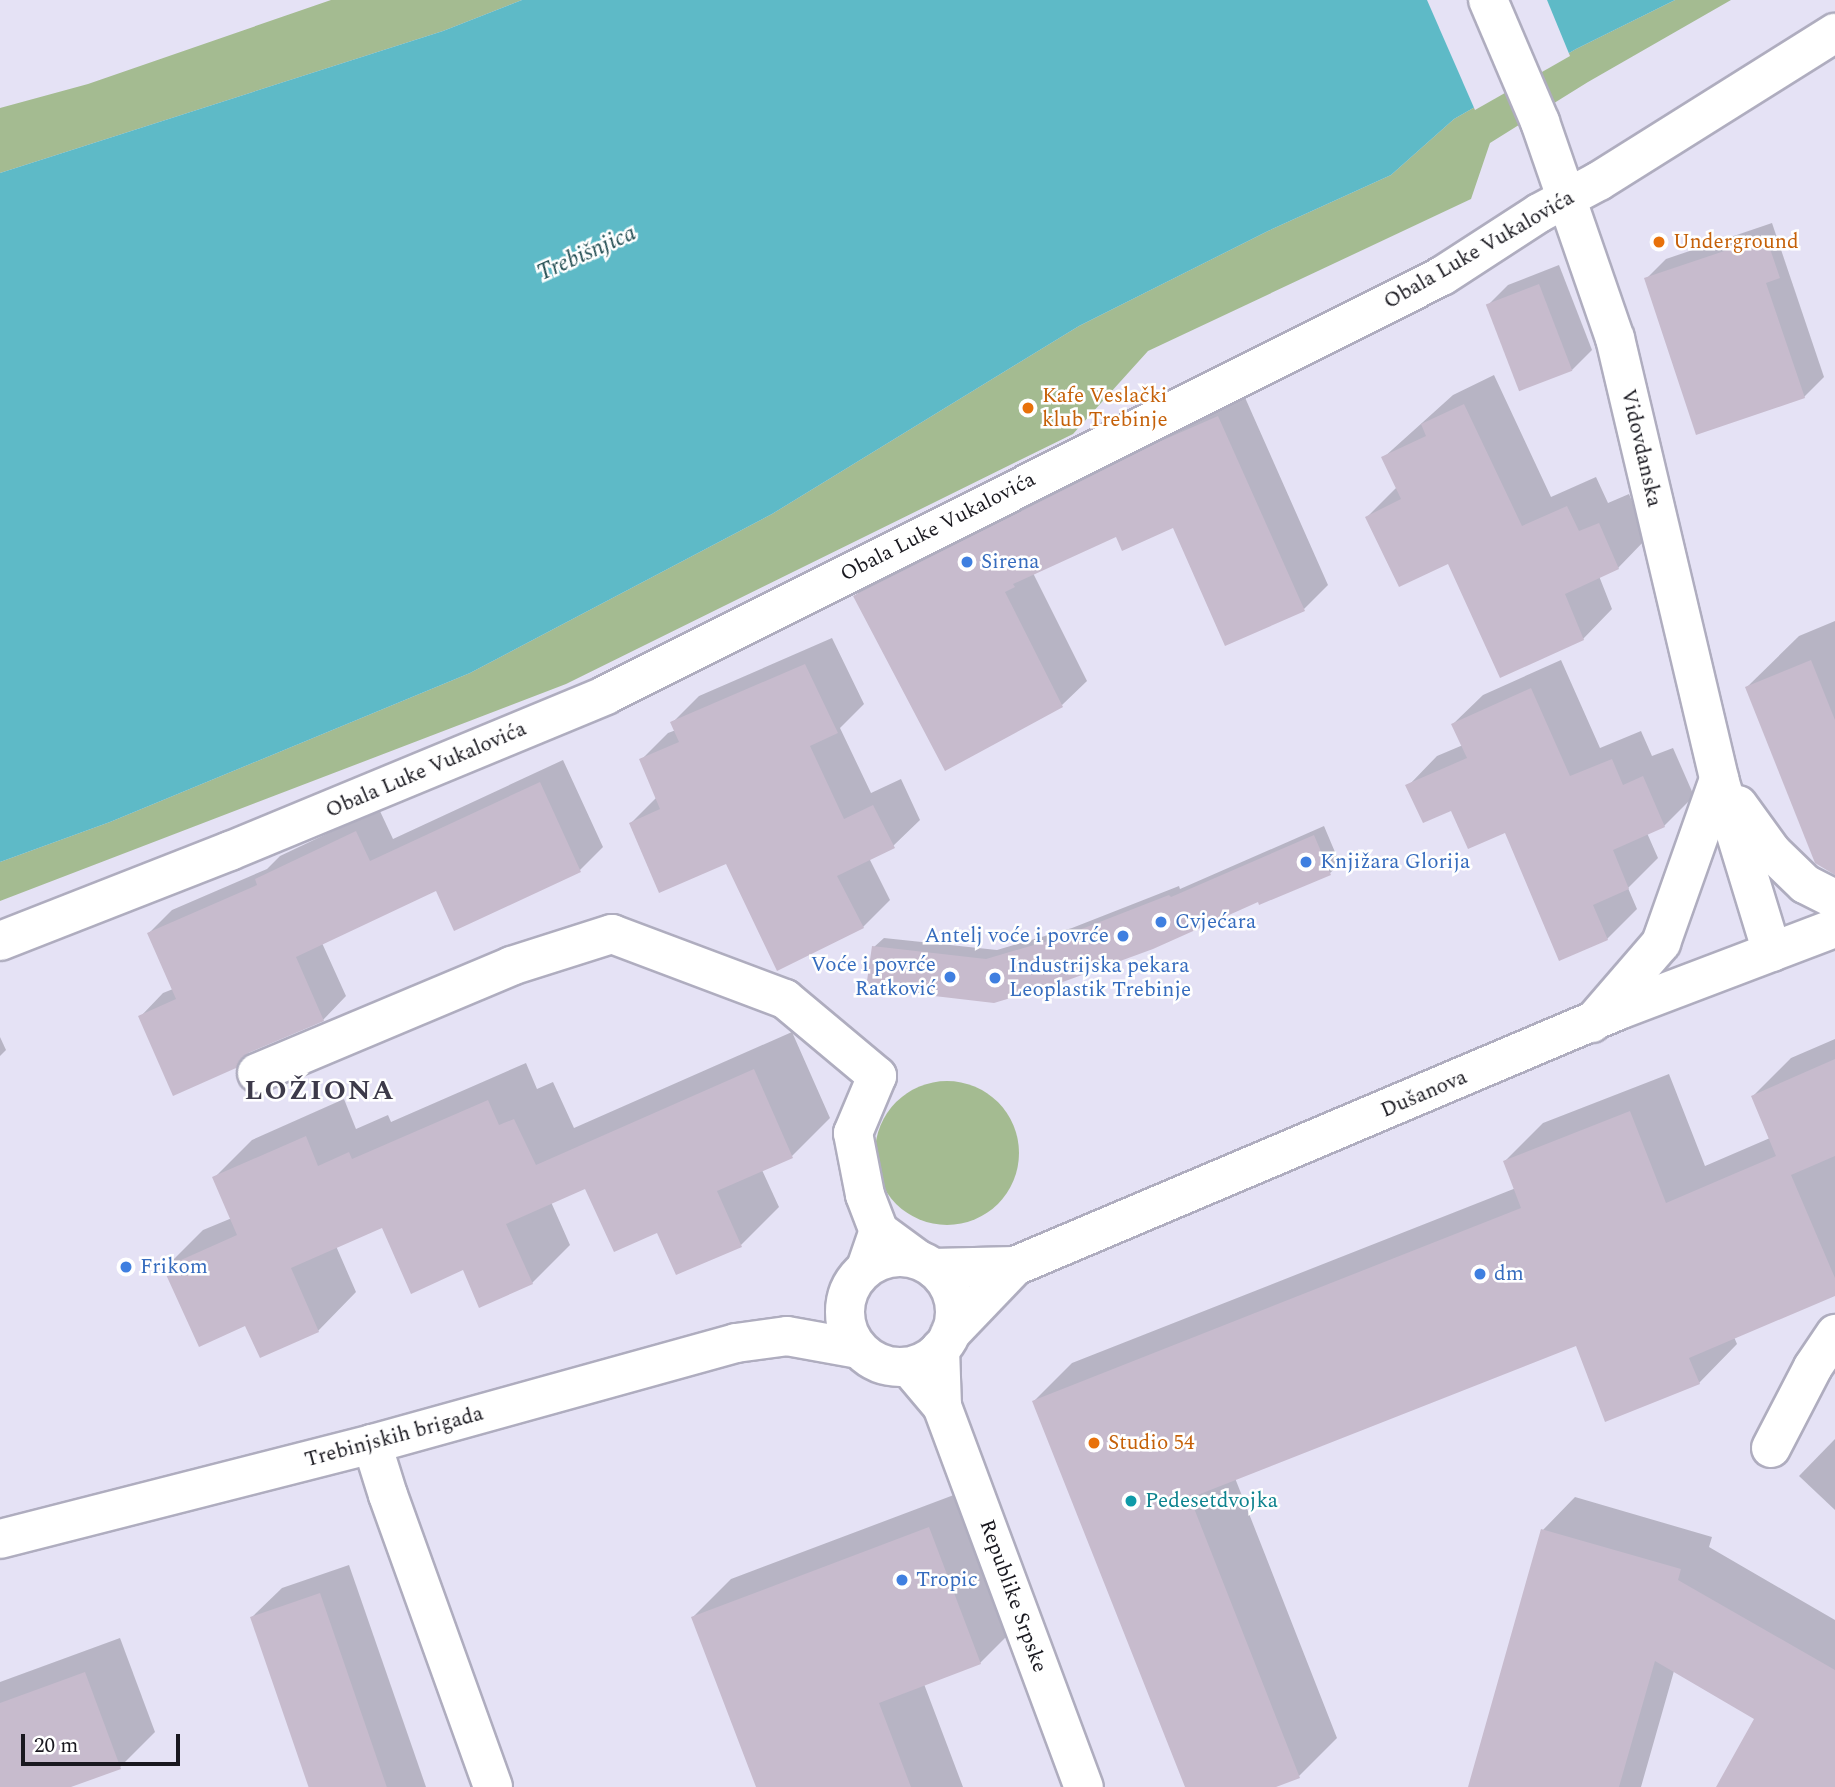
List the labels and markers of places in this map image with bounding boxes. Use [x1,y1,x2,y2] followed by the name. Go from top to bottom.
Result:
[1673,229,1799,255] place label: Underground
[1651,234,1667,250] marker: Underground
[1042,383,1168,433] place label: Kafe Veslački klub Trebinje
[1020,400,1036,416] marker: Kafe Veslački klub Trebinje
[981,549,1040,575] place label: Sirena
[959,554,975,570] marker: Sirena
[1320,849,1470,875] place label: Knjižara Glorija
[1298,854,1314,870] marker: Knjižara Glorija
[1175,909,1256,935] place label: Cvjećara
[1153,914,1169,930] marker: Cvjećara
[925,923,1109,949] place label: Antelj voće i povrće
[1115,928,1131,944] marker: Antelj voće i povrće
[811,952,936,1002] place label: Voće i povrće Ratković
[1009,953,1191,1003] place label: Industrijska pekara Leoplastik Trebinje
[942,969,958,985] marker: Voće i povrće Ratković
[987,970,1003,986] marker: Industrijska pekara Leoplastik Trebinje
[140,1254,208,1280] place label: Frikom
[118,1259,134,1275] marker: Frikom
[1494,1261,1524,1287] place label: dm
[1472,1266,1488,1282] marker: dm
[1108,1430,1194,1456] place label: Studio 54
[1086,1435,1102,1451] marker: Studio 54
[1145,1488,1278,1514] place label: Pedesetdvojka
[1123,1493,1139,1509] marker: Pedesetdvojka
[916,1567,978,1593] place label: Tropic
[894,1572,910,1588] marker: Tropic

